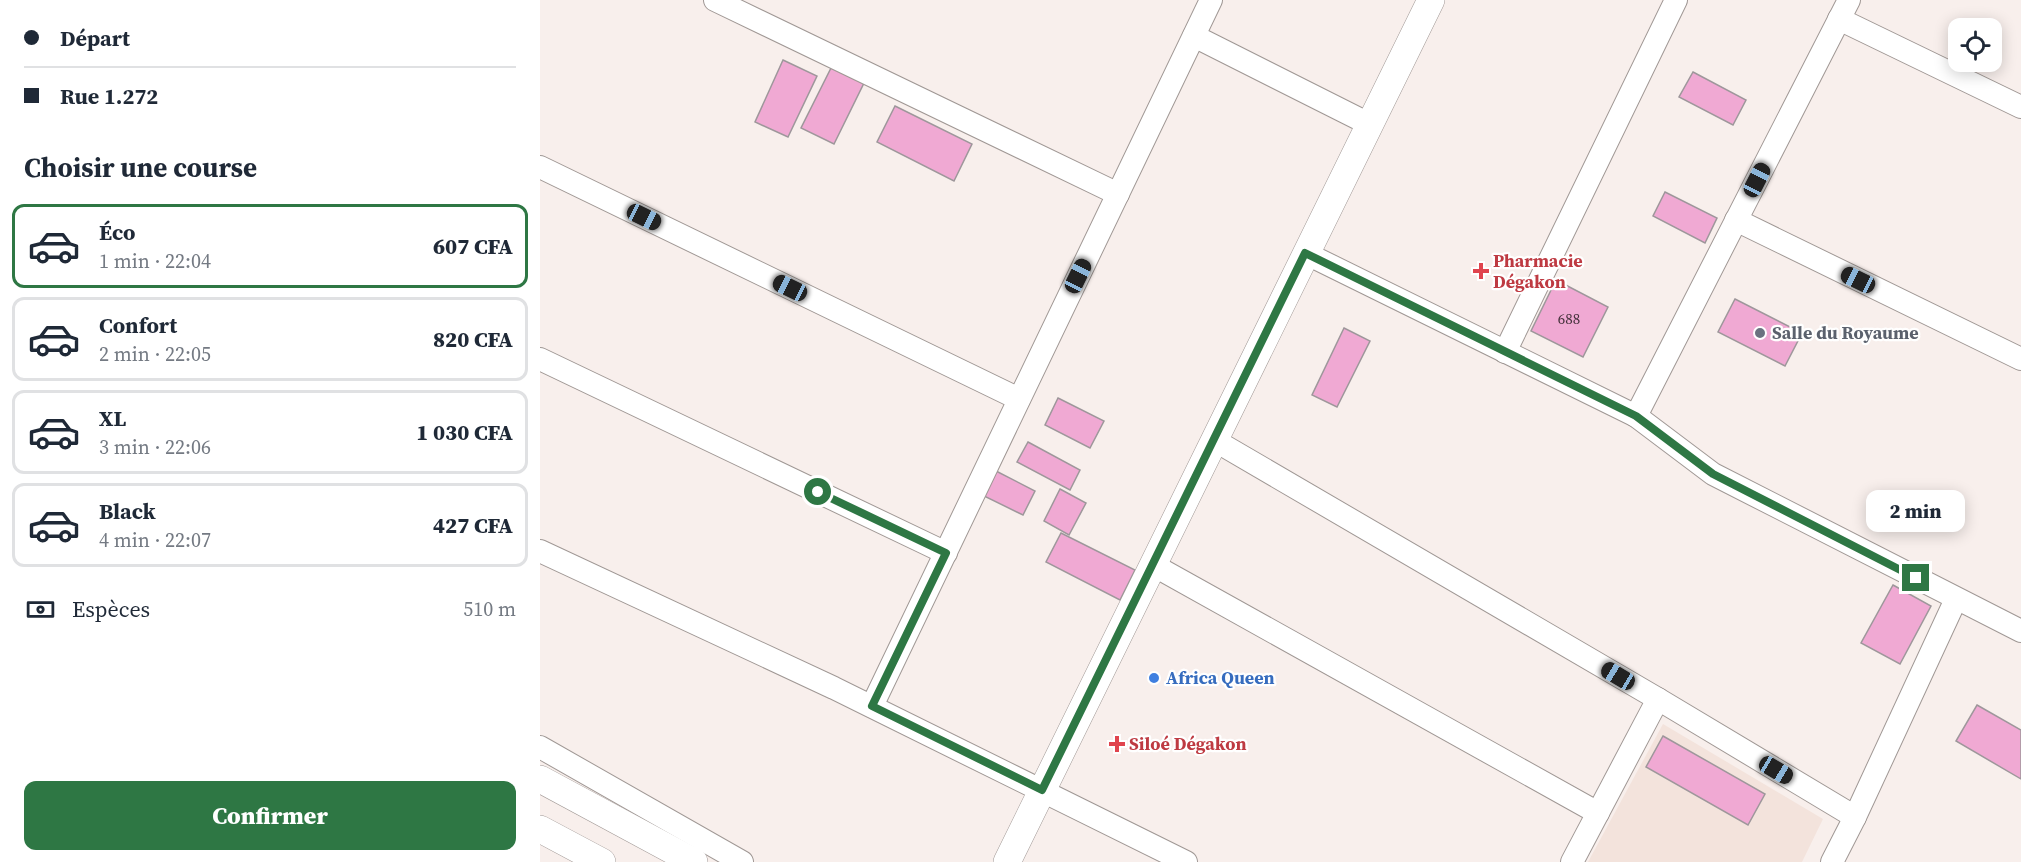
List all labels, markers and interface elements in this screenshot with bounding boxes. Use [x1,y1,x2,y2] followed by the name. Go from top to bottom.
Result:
[1948,18,2002,72] map controls
[1948,18,2002,72] button: locate
[60,23,130,53] text: Départ
[60,81,158,111] text: Rue 1.272
[24,149,257,186] text: Choisir une course
[1741,160,1773,200] car
[624,201,664,233] car
[99,217,136,247] text: Éco
[27,219,81,273] icon: car
[433,231,513,261] text: 607 CFA
[99,247,211,275] text: 1 min · 22:04
[1493,248,1583,294] place label: Pharmacie Dégakon
[1062,256,1094,296] car
[1474,264,1488,278] marker: Pharmacie Dégakon
[1838,264,1878,296] car
[770,272,810,304] car
[1558,308,1580,329] house number: 688
[99,310,177,340] text: Confort
[27,312,81,366] icon: car
[1772,320,1919,345] place label: Salle du Royaume
[433,324,513,354] text: 820 CFA
[1753,326,1767,340] marker: Salle du Royaume
[99,340,211,368] text: 2 min · 22:05
[99,403,126,433] text: XL
[27,405,81,459] icon: car
[416,417,513,447] text: 1 030 CFA
[99,433,211,461] text: 3 min · 22:06
[804,478,831,505] route start
[1866,491,1966,533] callout: 2 min
[99,496,156,526] text: Black
[1889,497,1942,525] text: 2 min
[27,498,81,552] icon: car
[433,510,513,540] text: 427 CFA
[99,526,211,554] text: 4 min · 22:07
[1902,564,1929,591] route end
[24,593,57,626] icon: cash
[72,594,150,624] text: Espèces
[463,595,516,623] text: 510 m
[1598,659,1638,693] car
[1166,665,1275,690] place label: Africa Queen
[1147,671,1161,685] marker: Africa Queen
[1129,731,1247,756] place label: Siloé Dégakon
[1110,737,1124,751] marker: Siloé Dégakon
[1756,753,1796,787] car
[24,781,516,850] button: Confirmer

